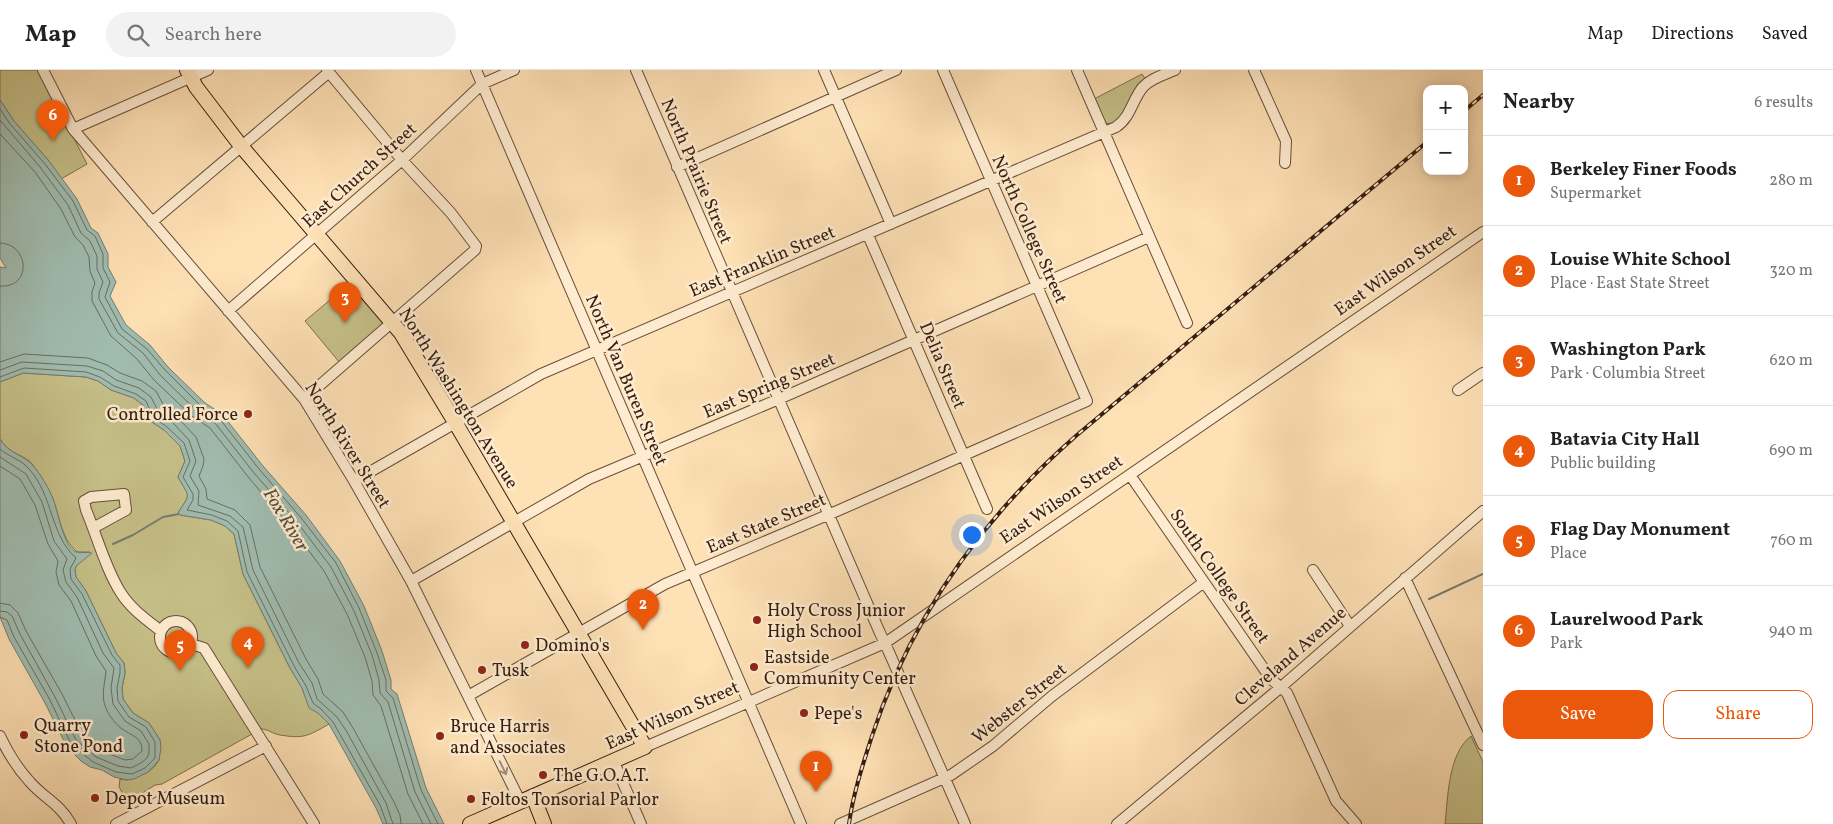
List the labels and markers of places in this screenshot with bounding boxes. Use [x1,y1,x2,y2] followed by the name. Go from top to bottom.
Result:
[37,100,69,141] pin: 6
[329,282,361,323] pin: 3
[107,403,238,428] place label: Controlled Force
[242,408,254,420] marker: Controlled Force
[627,589,659,630] pin: 2
[767,599,906,645] place label: Holy Cross Junior High School
[751,614,763,626] marker: Holy Cross Junior High School
[232,627,264,668] pin: 4
[164,630,196,671] pin: 5
[535,634,610,659] place label: Domino's
[519,639,531,651] marker: Domino's
[764,646,916,692] place label: Eastside Community Center
[492,659,529,684] place label: Tusk
[748,661,760,673] marker: Eastside Community Center
[476,664,488,676] marker: Tusk
[814,702,862,727] place label: Pepe's
[798,707,810,719] marker: Pepe's
[34,714,123,760] place label: Quarry Stone Pond
[450,715,566,761] place label: Bruce Harris and Associates
[18,729,30,741] marker: Quarry Stone Pond
[434,730,446,742] marker: Bruce Harris and Associates
[800,751,832,792] pin: 1
[553,764,649,789] place label: The G.O.A.T.
[537,769,549,781] marker: The G.O.A.T.
[105,787,225,812] place label: Depot Museum
[481,788,659,813] place label: Foltos Tonsorial Parlor
[89,792,101,804] marker: Depot Museum
[465,793,477,805] marker: Foltos Tonsorial Parlor

